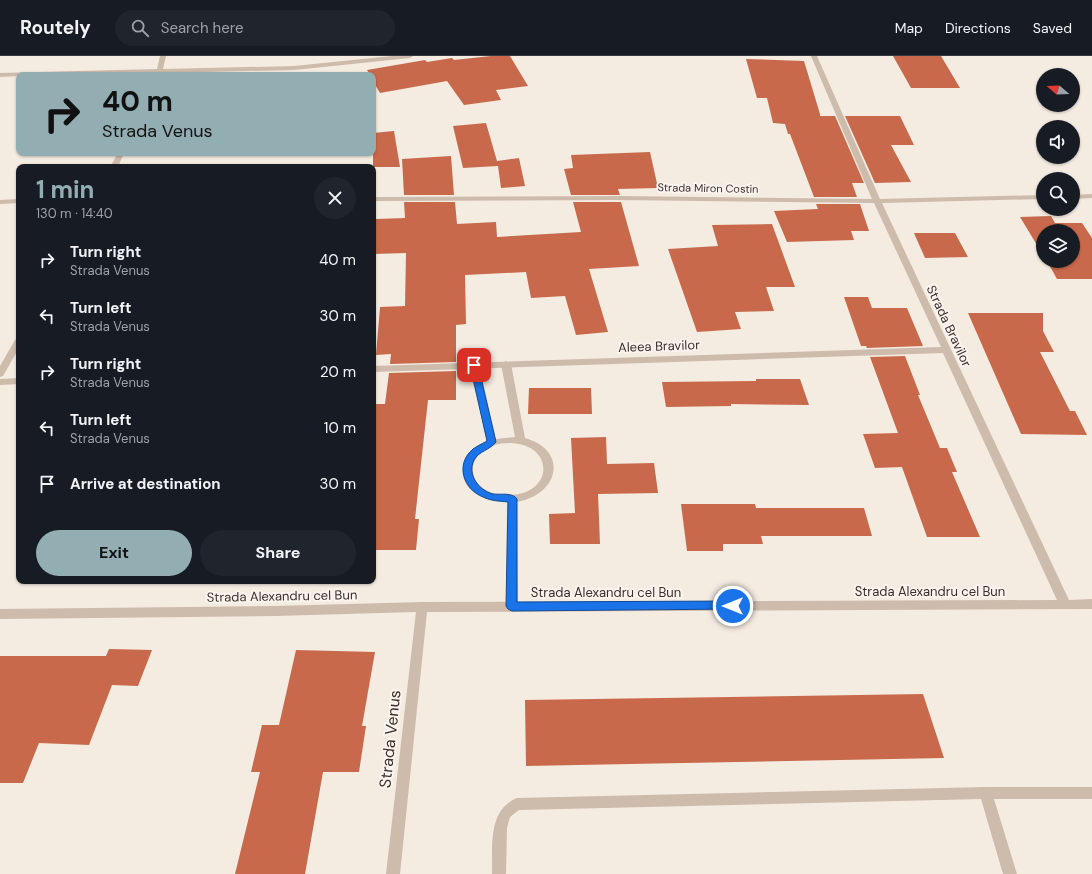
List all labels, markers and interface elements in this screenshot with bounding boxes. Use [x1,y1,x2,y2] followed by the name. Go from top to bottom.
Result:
[115,10,395,46] search box
[20,15,91,40] text: Routely
[129,17,151,39] icon: search
[161,18,243,38] text: Search here
[895,19,923,37] text: Map
[945,19,1011,37] text: Directions
[1033,19,1072,37] text: Saved
[1036,68,1080,112] north arrow
[1036,68,1080,268] map controls
[102,83,173,120] text: 40 m
[36,88,88,140] icon: right
[102,119,213,143] text: Strada Venus
[1036,120,1080,164] button: sound
[1036,172,1080,216] button: search
[36,174,94,205] text: 1 min
[314,177,356,219] button: close
[657,180,759,196] street label: Strada Miron Costin
[36,205,113,222] text: 130 m · 14:40
[1036,224,1080,268] button: layers
[70,242,141,262] text: Turn right
[36,249,58,271] icon: right
[319,250,356,270] text: 40 m
[70,262,150,279] text: Strada Venus
[923,283,975,370] street label: Strada Bravilor
[70,298,131,318] text: Turn left
[36,305,58,327] icon: left
[320,306,356,326] text: 30 m
[70,318,150,335] text: Strada Venus
[618,336,700,356] street label: Aleea Bravilor
[457,348,491,382] pin
[70,354,141,374] text: Turn right
[463,354,485,376] icon: arrive
[36,361,58,383] icon: right
[320,362,356,382] text: 20 m
[70,374,150,391] text: Strada Venus
[70,410,131,430] text: Turn left
[36,417,58,439] icon: left
[324,418,356,438] text: 10 m
[70,430,150,447] text: Strada Venus
[36,473,58,495] icon: arrive
[70,474,221,494] text: Arrive at destination
[320,474,356,494] text: 30 m
[36,530,192,576] button: Exit
[200,530,356,576] button: Share
[855,583,1005,600] street label: Strada Alexandru cel Bun
[531,584,681,601] street label: Strada Alexandru cel Bun
[712,585,754,627] position arrow
[207,586,357,606] street label: Strada Alexandru cel Bun
[374,689,406,789] street label: Strada Venus

